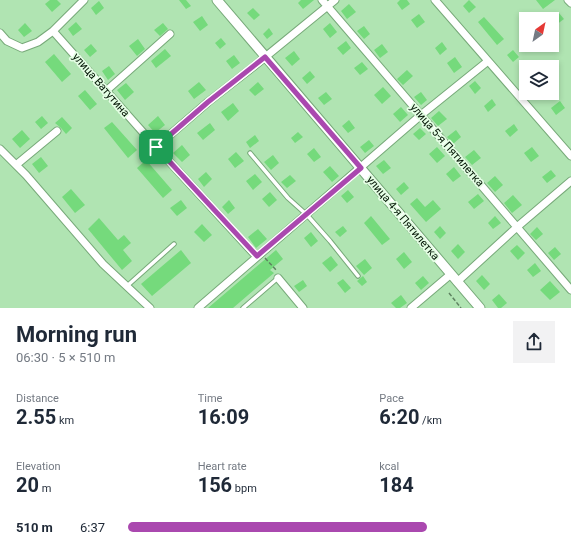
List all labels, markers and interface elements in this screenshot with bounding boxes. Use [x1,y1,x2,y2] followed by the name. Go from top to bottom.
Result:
[519,12,559,52] north arrow
[519,12,559,100] map controls
[70,50,132,120] street label: улица Ватутина
[519,60,559,100] button: layers
[407,101,487,189] street label: улица 5-я Пятилетка
[139,130,173,164] pin
[145,136,167,158] icon: arrive
[364,173,442,263] street label: улица 4-я Пятилетка
[513,321,555,363] button: share
[16,322,137,347] text: Morning run
[16,350,115,365] text: 06:30 · 5 × 510 m
[16,392,59,405] text: Distance
[198,392,222,405] text: Time
[379,392,404,405] text: Pace
[16,405,56,429] text: 2.55
[198,405,249,429] text: 16:09
[379,405,419,429] text: 6:20
[56,414,74,427] text: km
[419,414,442,427] text: /km
[16,460,61,473] text: Elevation
[198,460,247,473] text: Heart rate
[379,460,399,473] text: kcal
[16,473,39,497] text: 20
[198,473,232,497] text: 156
[379,473,414,497] text: 184
[39,482,51,495] text: m
[232,482,257,495] text: bpm
[16,520,53,535] text: 510 m
[80,520,105,535] text: 6:37

